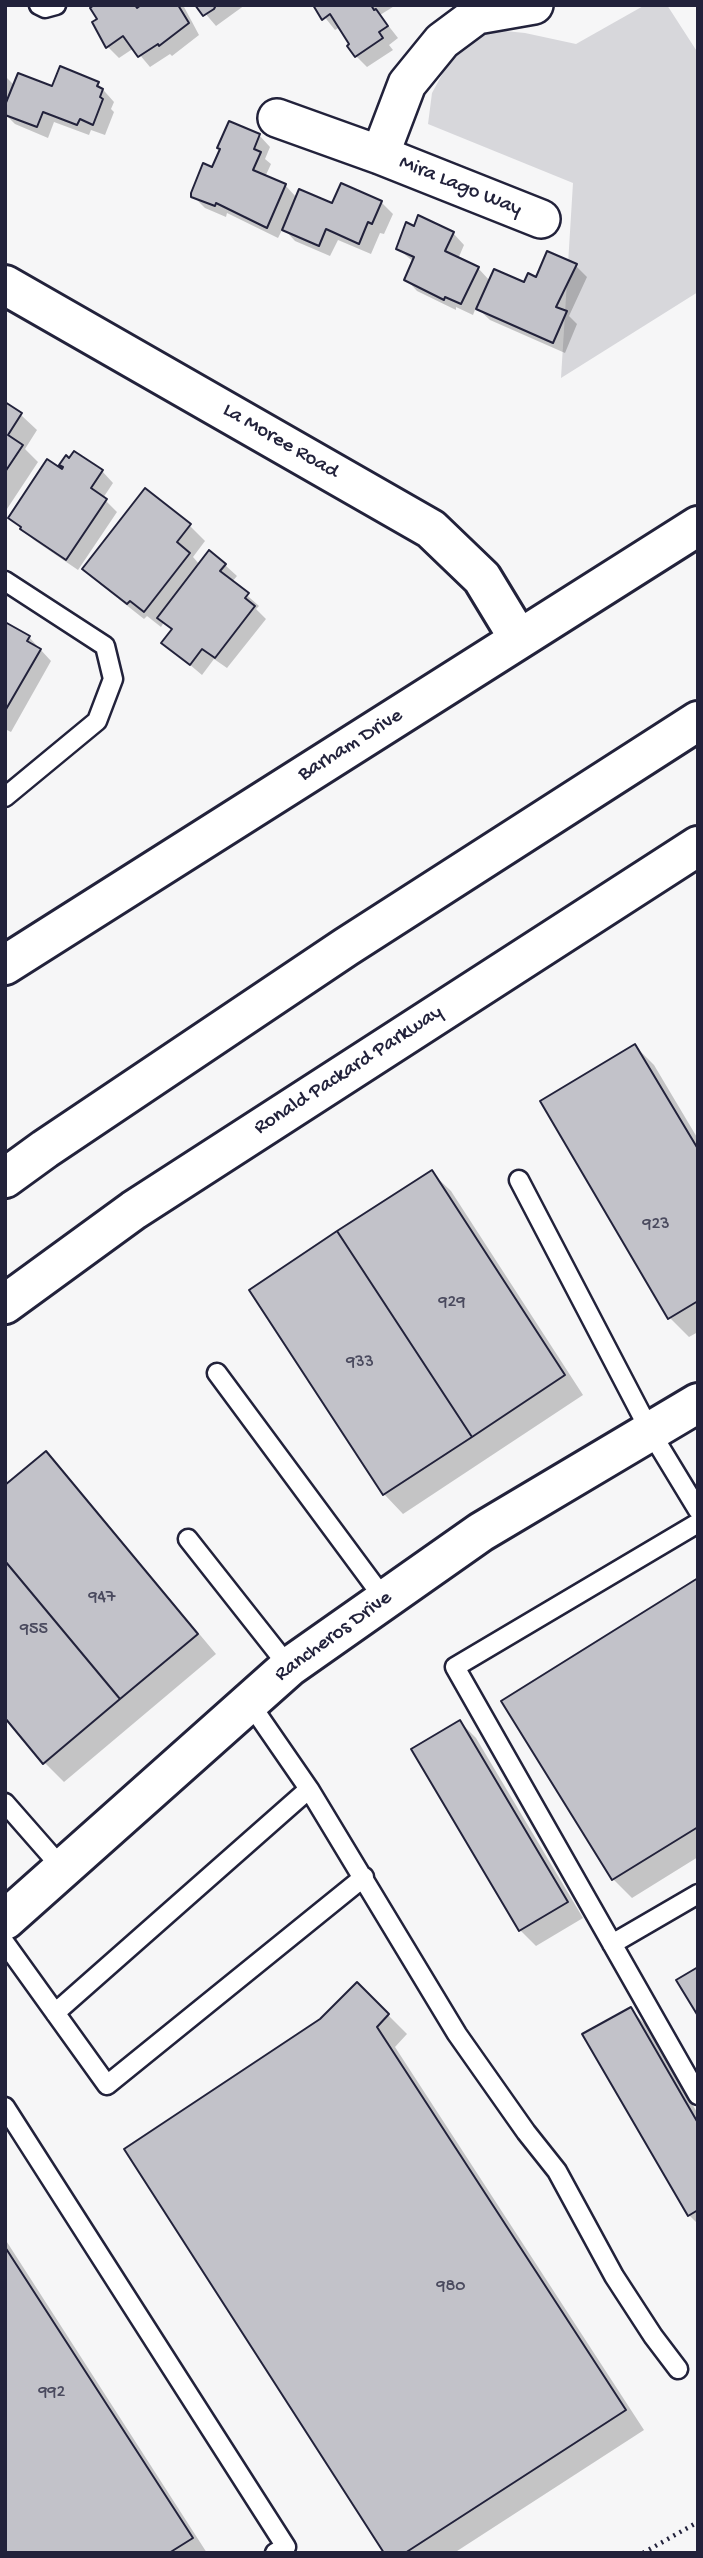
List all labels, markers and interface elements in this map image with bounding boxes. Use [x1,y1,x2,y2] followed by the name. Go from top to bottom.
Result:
[395,151,525,223] street label: Mira Lago Way
[218,399,342,485] street label: La Moree Road
[294,704,408,788] street label: Barham Drive
[250,1001,448,1141] street label: Ronald Packard Parkway
[642,1214,670,1236] house number: 923
[439,1292,465,1314] house number: 929
[346,1352,374,1374] house number: 933
[270,1586,398,1688] street label: Rancheros Drive
[89,1587,115,1609] house number: 947
[20,1619,48,1641] house number: 955
[436,2276,466,2298] house number: 980
[39,2382,65,2404] house number: 992

